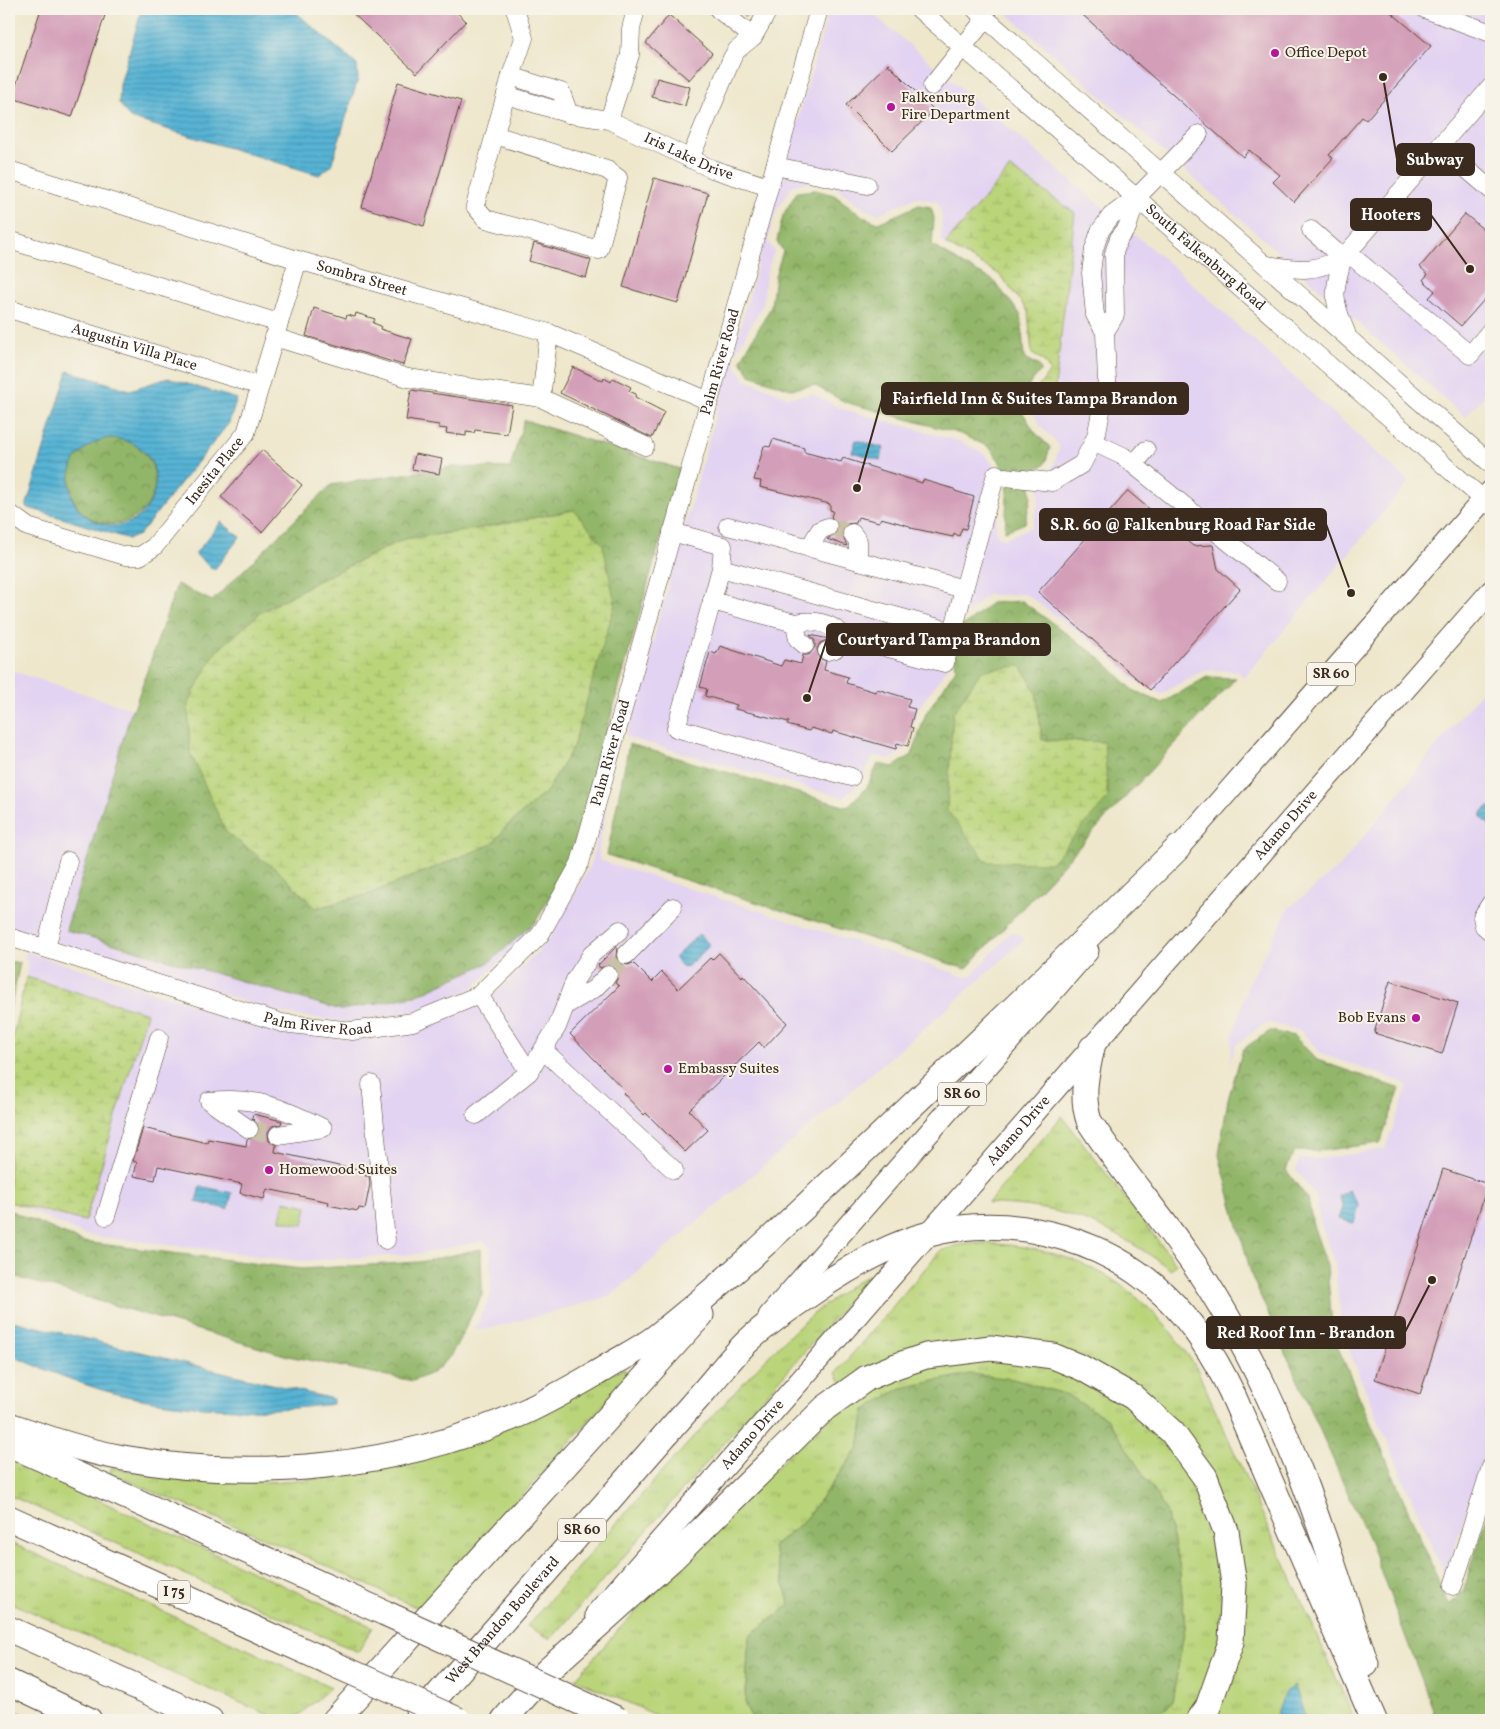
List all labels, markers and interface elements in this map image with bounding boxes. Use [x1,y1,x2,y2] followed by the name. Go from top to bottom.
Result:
[1285,43,1367,64] place label: Office Depot
[1269,47,1281,59] marker: Office Depot
[901,88,1010,126] place label: Falkenburg Fire Department
[885,101,897,113] marker: Falkenburg Fire Department
[640,128,736,186] street label: Iris Lake Drive
[1397,144,1474,175] callout: Subway
[1406,150,1464,172] text: Subway
[1140,199,1270,316] street label: South Falkenburg Road
[1351,199,1431,230] callout: Hooters
[1361,205,1421,227] text: Hooters
[314,255,410,302] street label: Sombra Street
[695,306,745,418] street label: Palm River Road
[69,318,200,377] street label: Augustin Villa Place
[882,383,1188,414] callout: Fairfield Inn & Suites Tampa Brandon
[892,389,1178,411] text: Fairfield Inn & Suites Tampa Brandon
[181,432,249,510] street label: Inesita Place
[1040,509,1326,540] callout: S.R. 60 @ Falkenburg Road Far Side
[1050,515,1316,537] text: S.R. 60 @ Falkenburg Road Far Side
[827,624,1050,655] callout: Courtyard Tampa Brandon
[838,630,1041,652] text: Courtyard Tampa Brandon
[1307,662,1355,686] road number: SR 60
[586,697,636,809] street label: Palm River Road
[1249,786,1323,865] street label: Adamo Drive
[261,1007,374,1042] street label: Palm River Road
[1338,1008,1406,1029] place label: Bob Evans
[1410,1012,1422,1024] marker: Bob Evans
[678,1059,779,1080] place label: Embassy Suites
[662,1063,674,1075] marker: Embassy Suites
[938,1082,986,1106] road number: SR 60
[982,1091,1055,1171] street label: Adamo Drive
[279,1160,397,1181] place label: Homewood Suites
[263,1164,275,1176] marker: Homewood Suites
[1207,1317,1405,1348] callout: Red Roof Inn - Brandon
[1217,1323,1396,1345] text: Red Roof Inn - Brandon
[716,1395,789,1475] street label: Adamo Drive
[558,1518,606,1542] road number: SR 60
[441,1552,565,1689] street label: West Brandon Boulevard
[158,1580,190,1604] road number: I 75

